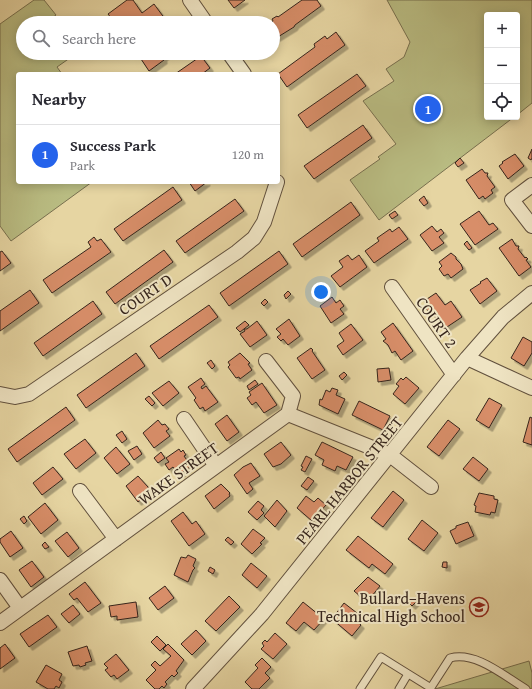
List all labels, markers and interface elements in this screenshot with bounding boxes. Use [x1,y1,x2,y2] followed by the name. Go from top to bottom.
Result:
[484,12,520,120] map controls
[484,12,520,48] button: +
[16,16,280,60] search box
[30,27,52,49] icon: search
[62,28,136,49] text: Search here
[484,48,520,84] button: −
[484,84,520,120] button: locate
[32,86,86,111] text: Nearby
[415,94,441,124] pin: 1
[70,135,156,156] text: Success Park
[42,145,48,164] text: 1
[232,145,264,164] text: 120 m
[70,156,95,175] text: Park
[113,267,177,321] street label: COURT D
[311,282,331,302] your location
[411,291,463,353] street label: COURT 2
[290,411,408,549] street label: PEARL HARBOR STREET
[133,436,223,510] street label: WAKE STREET
[317,586,466,628] place label: Bullard–Havens Technical High School
[468,596,490,618] school or university icon: Bullard–Havens Technical High School

